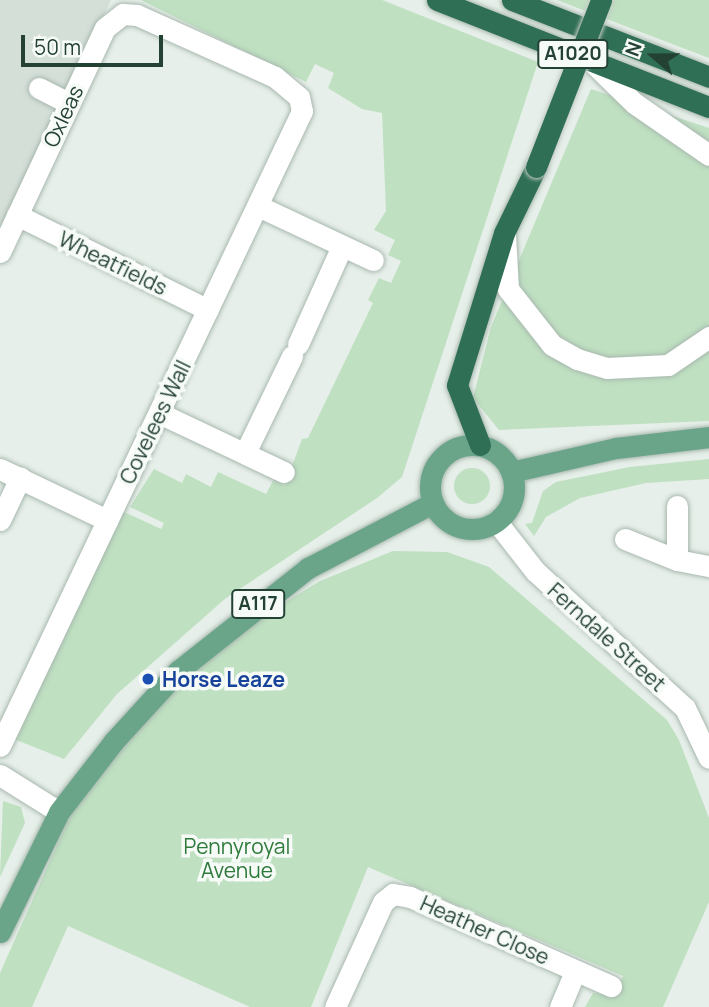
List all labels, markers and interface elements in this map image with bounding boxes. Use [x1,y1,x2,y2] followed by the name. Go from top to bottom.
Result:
[24,21,166,65] scale bar
[618,21,688,91] north arrow
[34,33,81,61] text: 50 m
[536,38,610,70] road number: A1020
[619,38,648,60] text: N
[38,81,88,151] street label: Oxleas
[55,226,171,300] street label: Wheatfields
[114,356,196,488] street label: Covelees Wall
[543,578,671,696] street label: Ferndale Street
[230,589,286,620] road number: A117
[162,666,285,692] place label: Horse Leaze
[140,671,156,687] marker: Horse Leaze
[184,833,290,883] park label: Pennyroyal Avenue
[417,890,553,970] street label: Heather Close

